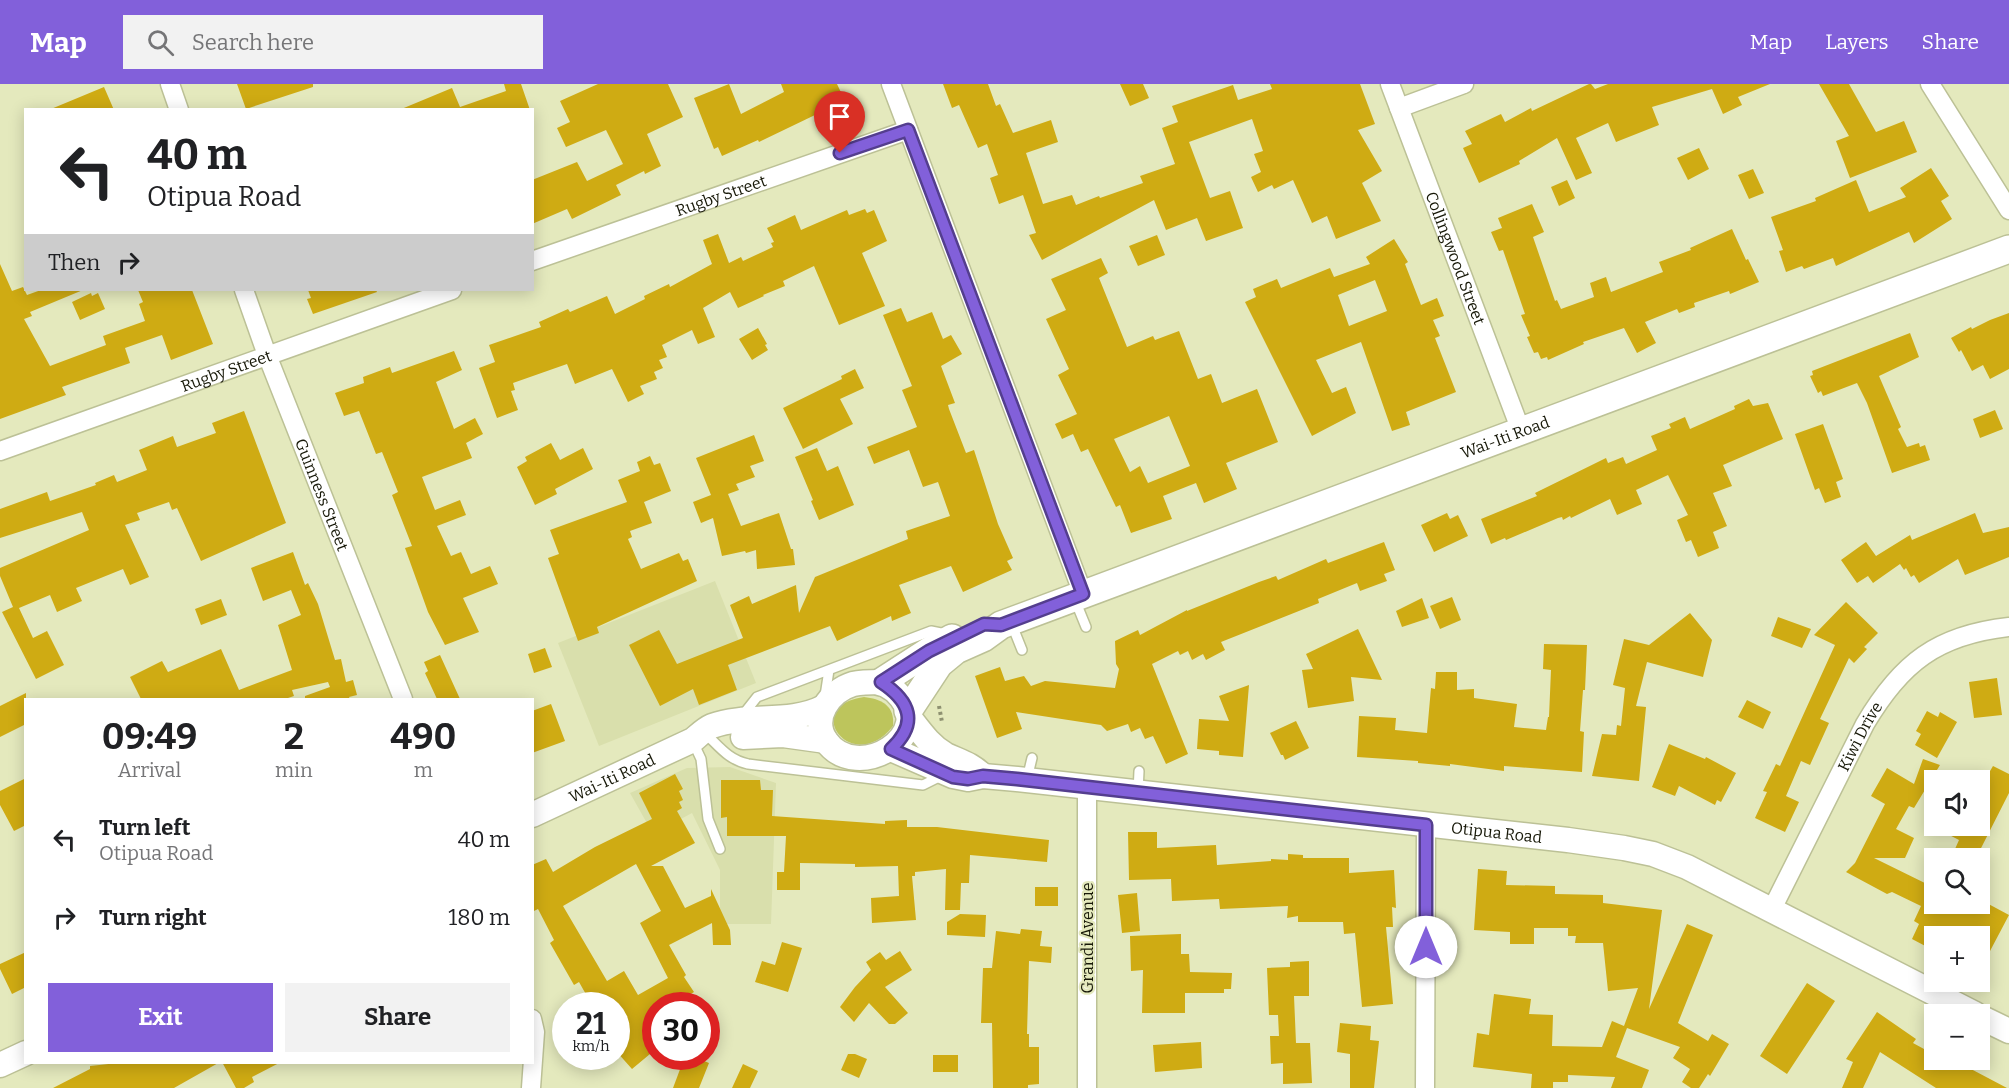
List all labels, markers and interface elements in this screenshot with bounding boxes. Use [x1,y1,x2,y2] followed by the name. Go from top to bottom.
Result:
[123,15,543,69] search box
[30,26,87,59] text: Map
[144,26,177,59] icon: search
[192,29,314,56] text: Search here
[1750,29,1792,55] text: Map
[1825,29,1889,55] text: Layers
[1922,29,1979,55] text: Share
[814,91,865,153] pin
[823,100,856,133] icon: arrive
[147,130,247,180] text: 40 m
[48,132,126,210] icon: left
[673,171,769,220] street label: Rugby Street
[147,181,301,213] text: Otipua Road
[1421,189,1489,328] street label: Collingwood Street
[112,246,145,279] icon: right
[48,249,100,276] text: Then
[178,346,274,396] street label: Rugby Street
[1458,412,1553,463] street label: Wai-Iti Road
[291,436,353,554] street label: Guinness Street
[1834,698,1886,774] street label: Kiwi Drive
[102,715,197,759] text: 09:49
[284,715,304,759] text: 2
[390,715,456,759] text: 490
[566,750,659,807] street label: Wai-Iti Road
[118,758,181,782] text: Arrival
[275,758,313,782] text: min
[414,758,433,782] text: m
[1924,770,1990,1070] map controls
[1924,770,1990,836] button: sound
[99,814,191,841] text: Turn left
[1450,818,1544,847] street label: Otipua Road
[48,823,81,856] icon: left
[458,826,510,853] text: 40 m
[99,841,213,865] text: Otipua Road
[1924,848,1990,914] button: search
[1078,883,1097,993] street label: Grandi Avenue
[48,901,81,934] icon: right
[99,904,207,931] text: Turn right
[448,904,510,931] text: 180 m
[1394,915,1458,979] position arrow
[1924,926,1990,992] button: +
[48,983,273,1052] button: Exit
[285,983,510,1052] button: Share
[642,992,720,1070] speed limit sign: 30
[1924,1004,1990,1070] button: −
[576,1006,606,1042] text: 21
[572,1037,610,1055] text: km/h

